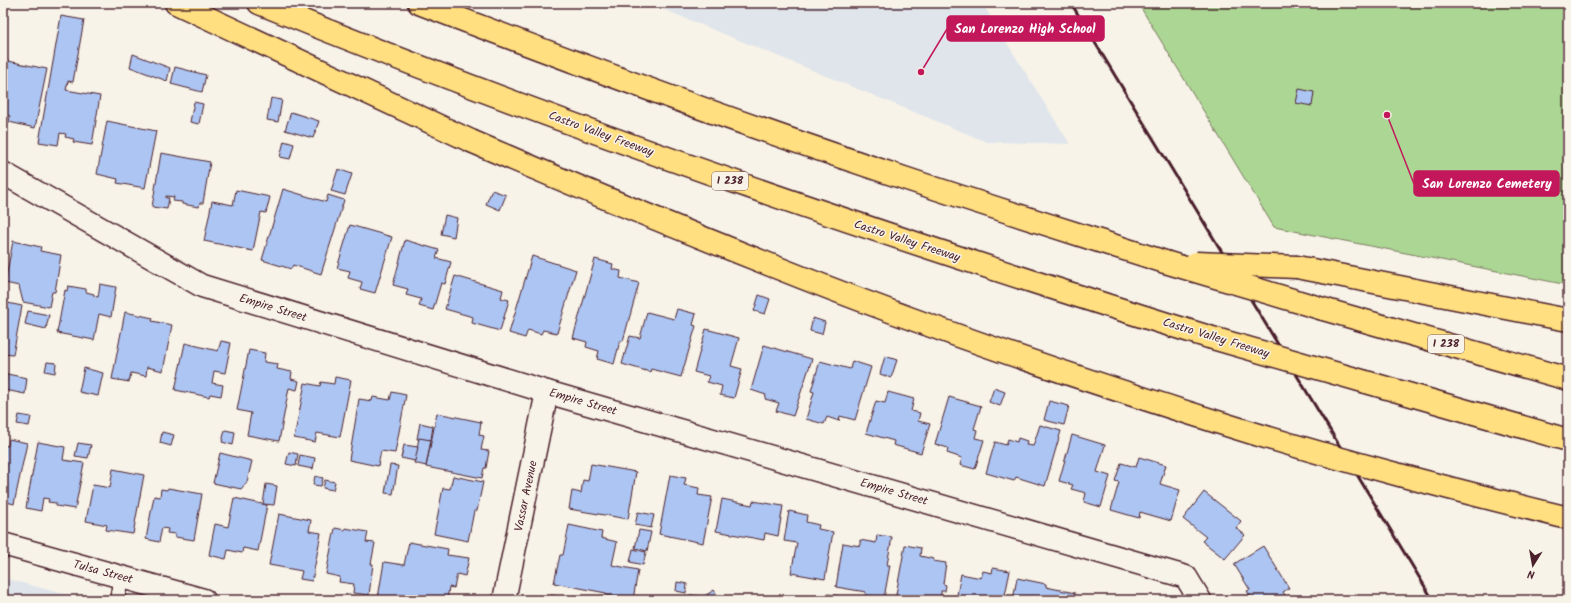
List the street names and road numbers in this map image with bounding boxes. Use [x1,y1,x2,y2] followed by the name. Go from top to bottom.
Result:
[546,106,657,162] street label: Castro Valley Freeway
[712,172,748,190] road number: I 238
[851,215,963,267] street label: Castro Valley Freeway
[237,289,309,327] street label: Empire Street
[1160,313,1272,363] street label: Castro Valley Freeway
[1428,335,1464,353] road number: I 238
[547,383,619,421] street label: Empire Street
[509,458,543,533] street label: Vassar Avenue
[858,473,930,511] street label: Empire Street
[71,555,135,589] street label: Tulsa Street

